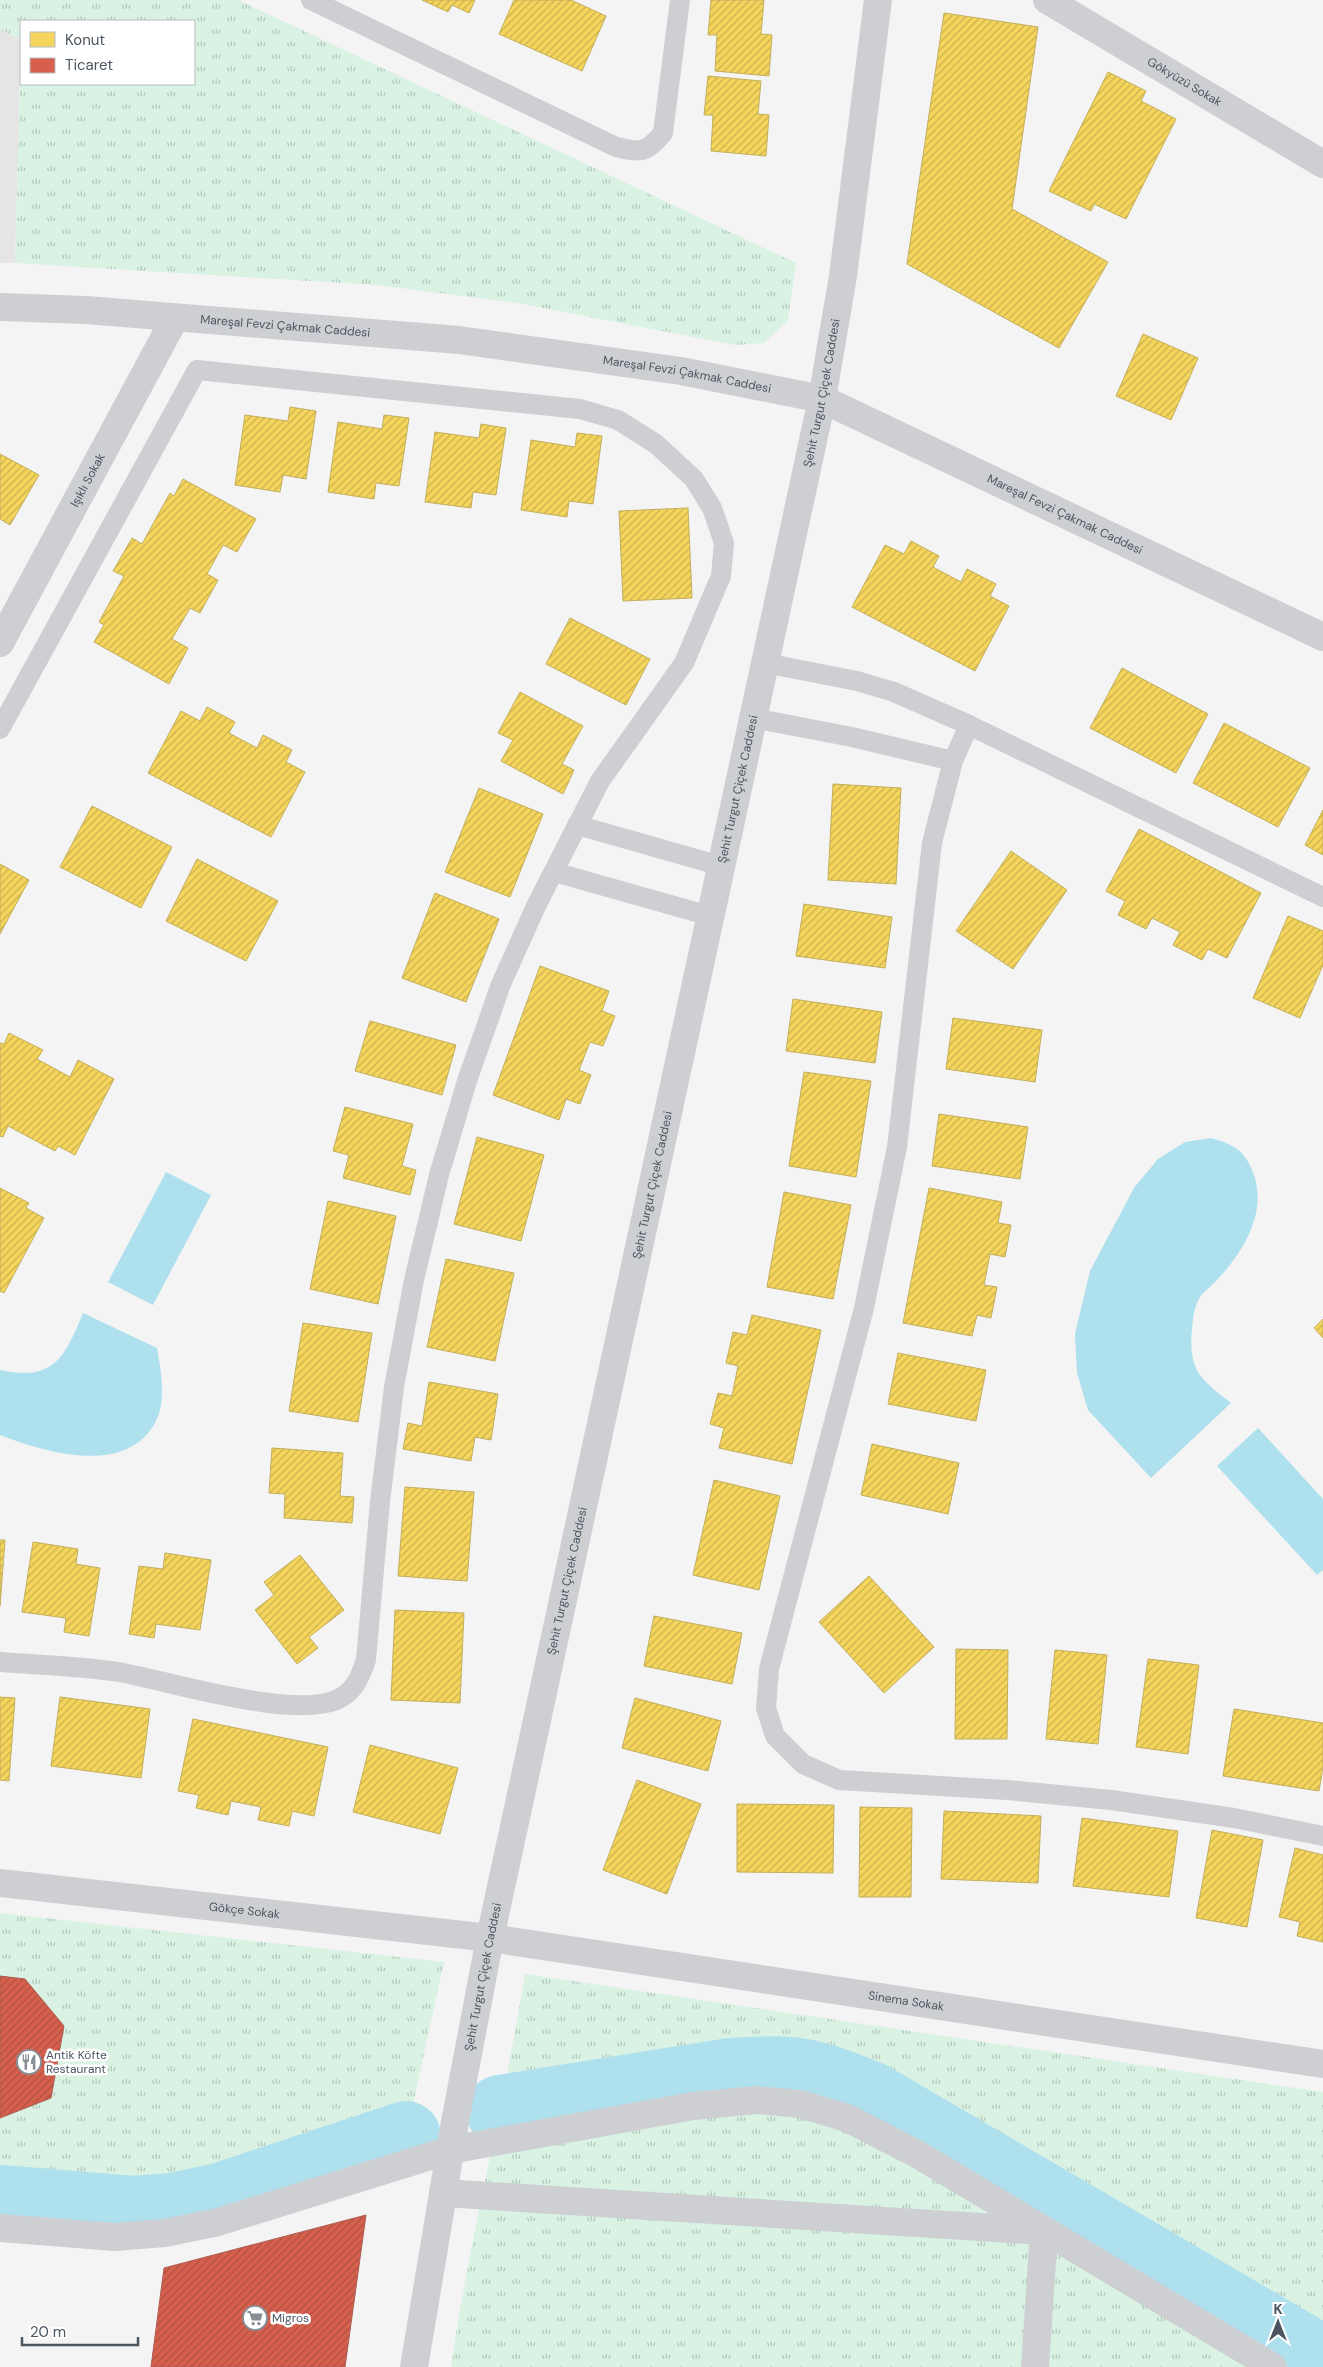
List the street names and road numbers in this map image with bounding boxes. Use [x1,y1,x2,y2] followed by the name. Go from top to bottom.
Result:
[1144,53,1225,110] street label: Gökyüzü Sokak
[200,311,371,341] street label: Mareşal Fevzi Çakmak Caddesi
[800,317,844,469] street label: Şehit Turgut Çiçek Caddesi
[602,352,773,397] street label: Mareşal Fevzi Çakmak Caddesi
[67,450,109,510] street label: Işıklı Sokak
[985,471,1145,558] street label: Mareşal Fevzi Çakmak Caddesi
[714,714,762,865] street label: Şehit Turgut Çiçek Caddesi
[629,1110,676,1260] street label: Şehit Turgut Çiçek Caddesi
[543,1505,591,1656] street label: Şehit Turgut Çiçek Caddesi
[208,1899,281,1922] street label: Gökçe Sokak
[461,1901,505,2053] street label: Şehit Turgut Çiçek Caddesi
[867,1987,945,2015] street label: Sinema Sokak

